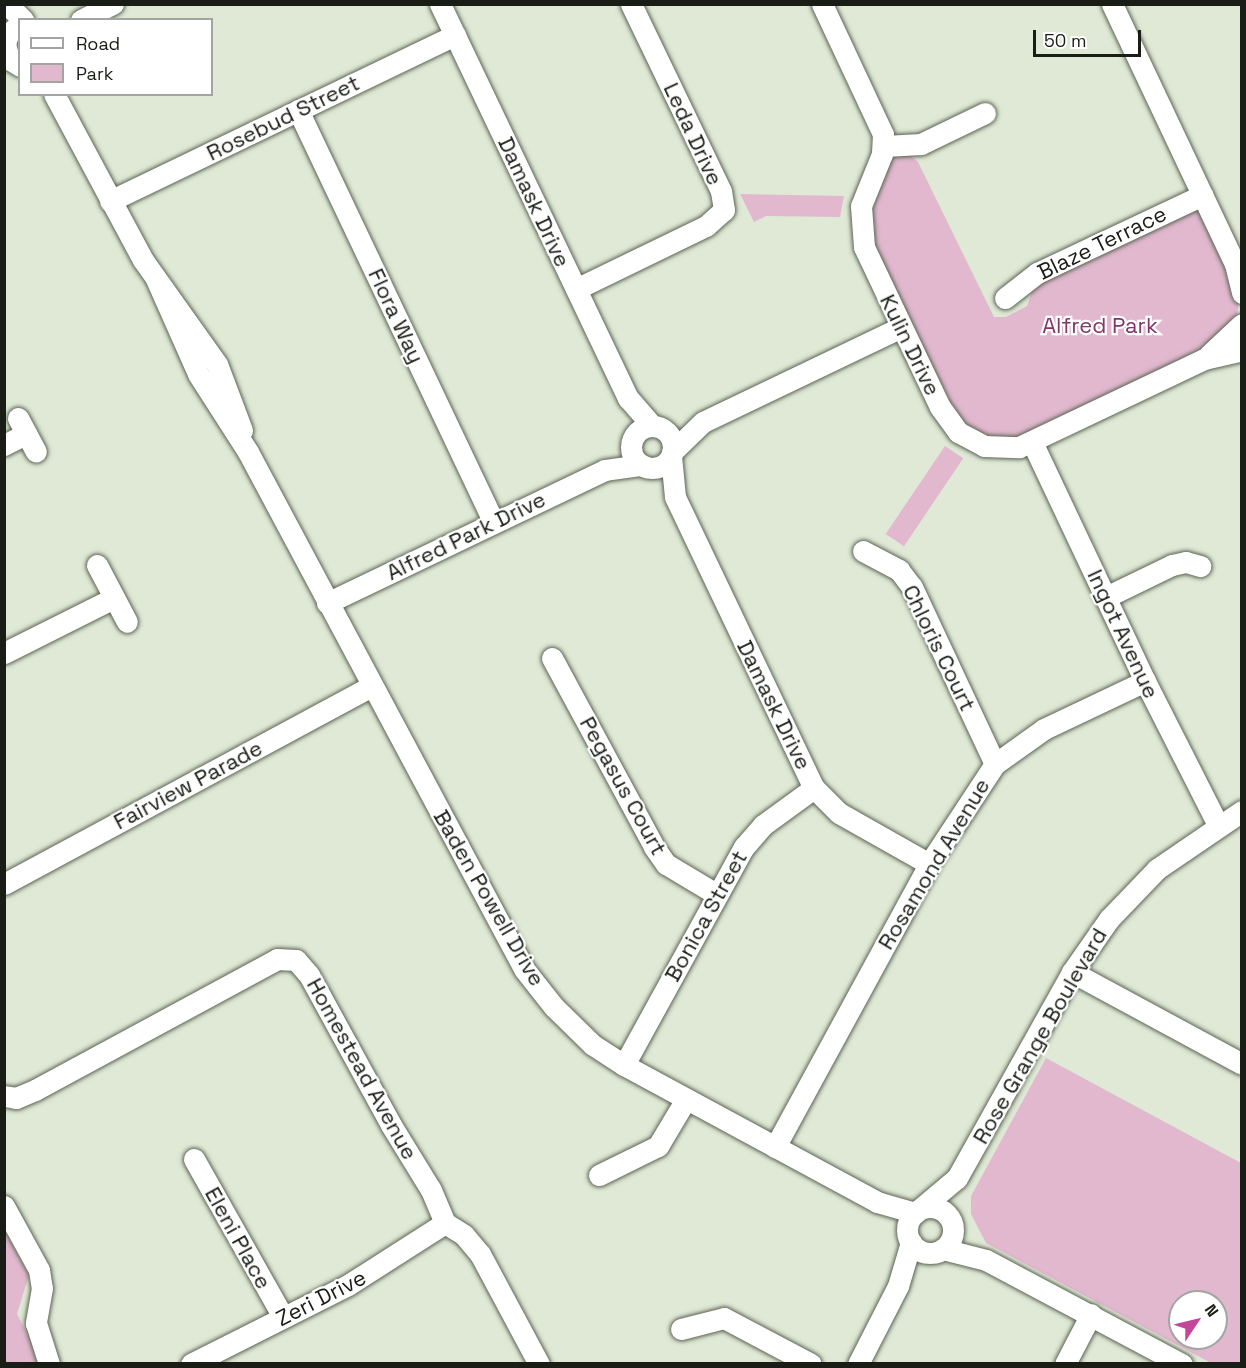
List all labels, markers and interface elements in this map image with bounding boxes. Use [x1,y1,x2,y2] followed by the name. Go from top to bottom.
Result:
[18,18,213,96] legend
[1036,18,1144,56] scale bar
[1044,29,1086,52] text: 50 m
[76,32,120,55] text: Road
[76,62,113,85] text: Park
[202,70,364,166] street label: Rosebud Street
[658,79,728,189] street label: Leda Drive
[492,133,576,271] street label: Damask Drive
[1033,200,1171,286] street label: Blaze Terrace
[362,264,430,368] street label: Flora Way
[874,290,946,400] street label: Kulin Drive
[1042,313,1158,339] park label: Alfred Park
[382,486,550,586] street label: Alfred Park Drive
[1082,565,1164,703] street label: Ingot Avenue
[897,581,981,715] street label: Chloris Court
[731,636,817,774] street label: Damask Drive
[574,712,672,860] street label: Pegasus Court
[109,735,267,835] street label: Fairview Parade
[872,774,996,954] street label: Rosamond Avenue
[428,805,550,991] street label: Baden Powell Drive
[659,846,753,986] street label: Bonica Street
[967,923,1113,1149] street label: Rose Grange Boulevard
[301,973,423,1165] street label: Homestead Avenue
[199,1182,277,1294] street label: Eleni Place
[272,1264,370,1332] street label: Zeri Drive
[1168,1290,1228,1350] north arrow
[1200,1300,1223,1321] text: N

